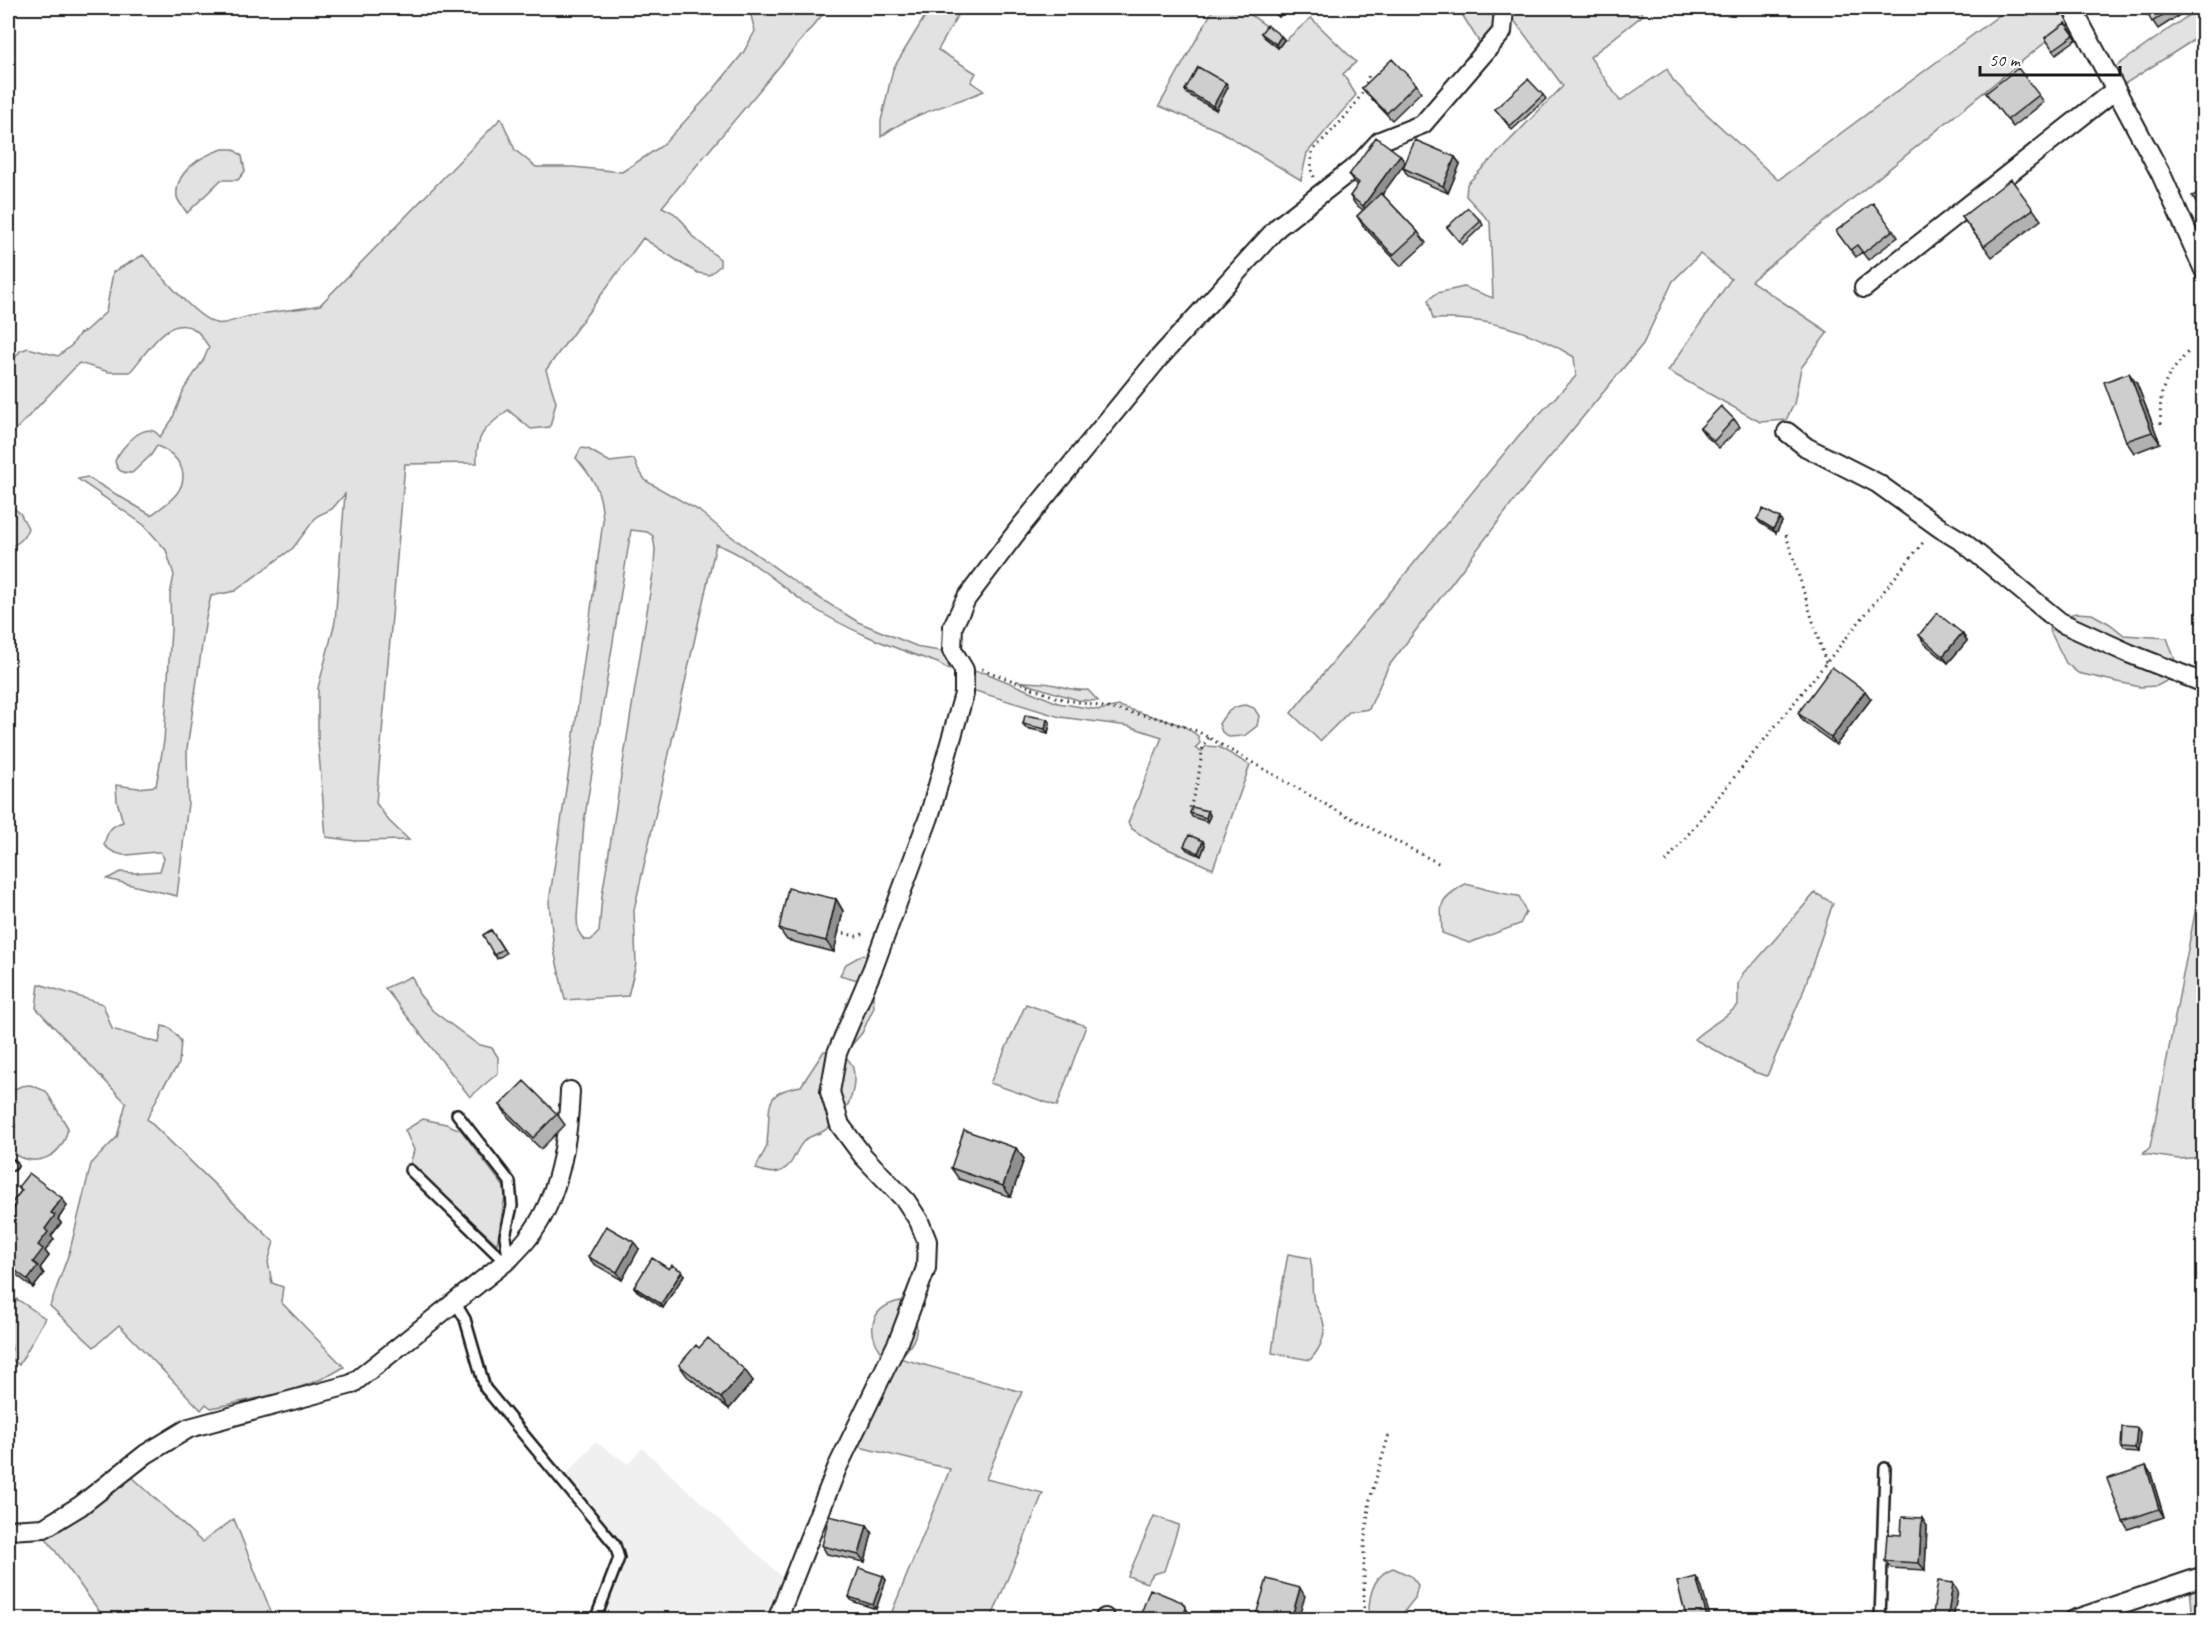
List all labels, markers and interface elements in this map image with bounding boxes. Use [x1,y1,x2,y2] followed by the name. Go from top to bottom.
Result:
[1980,39,2120,77] scale bar
[1989,49,2022,71] text: 50 m

